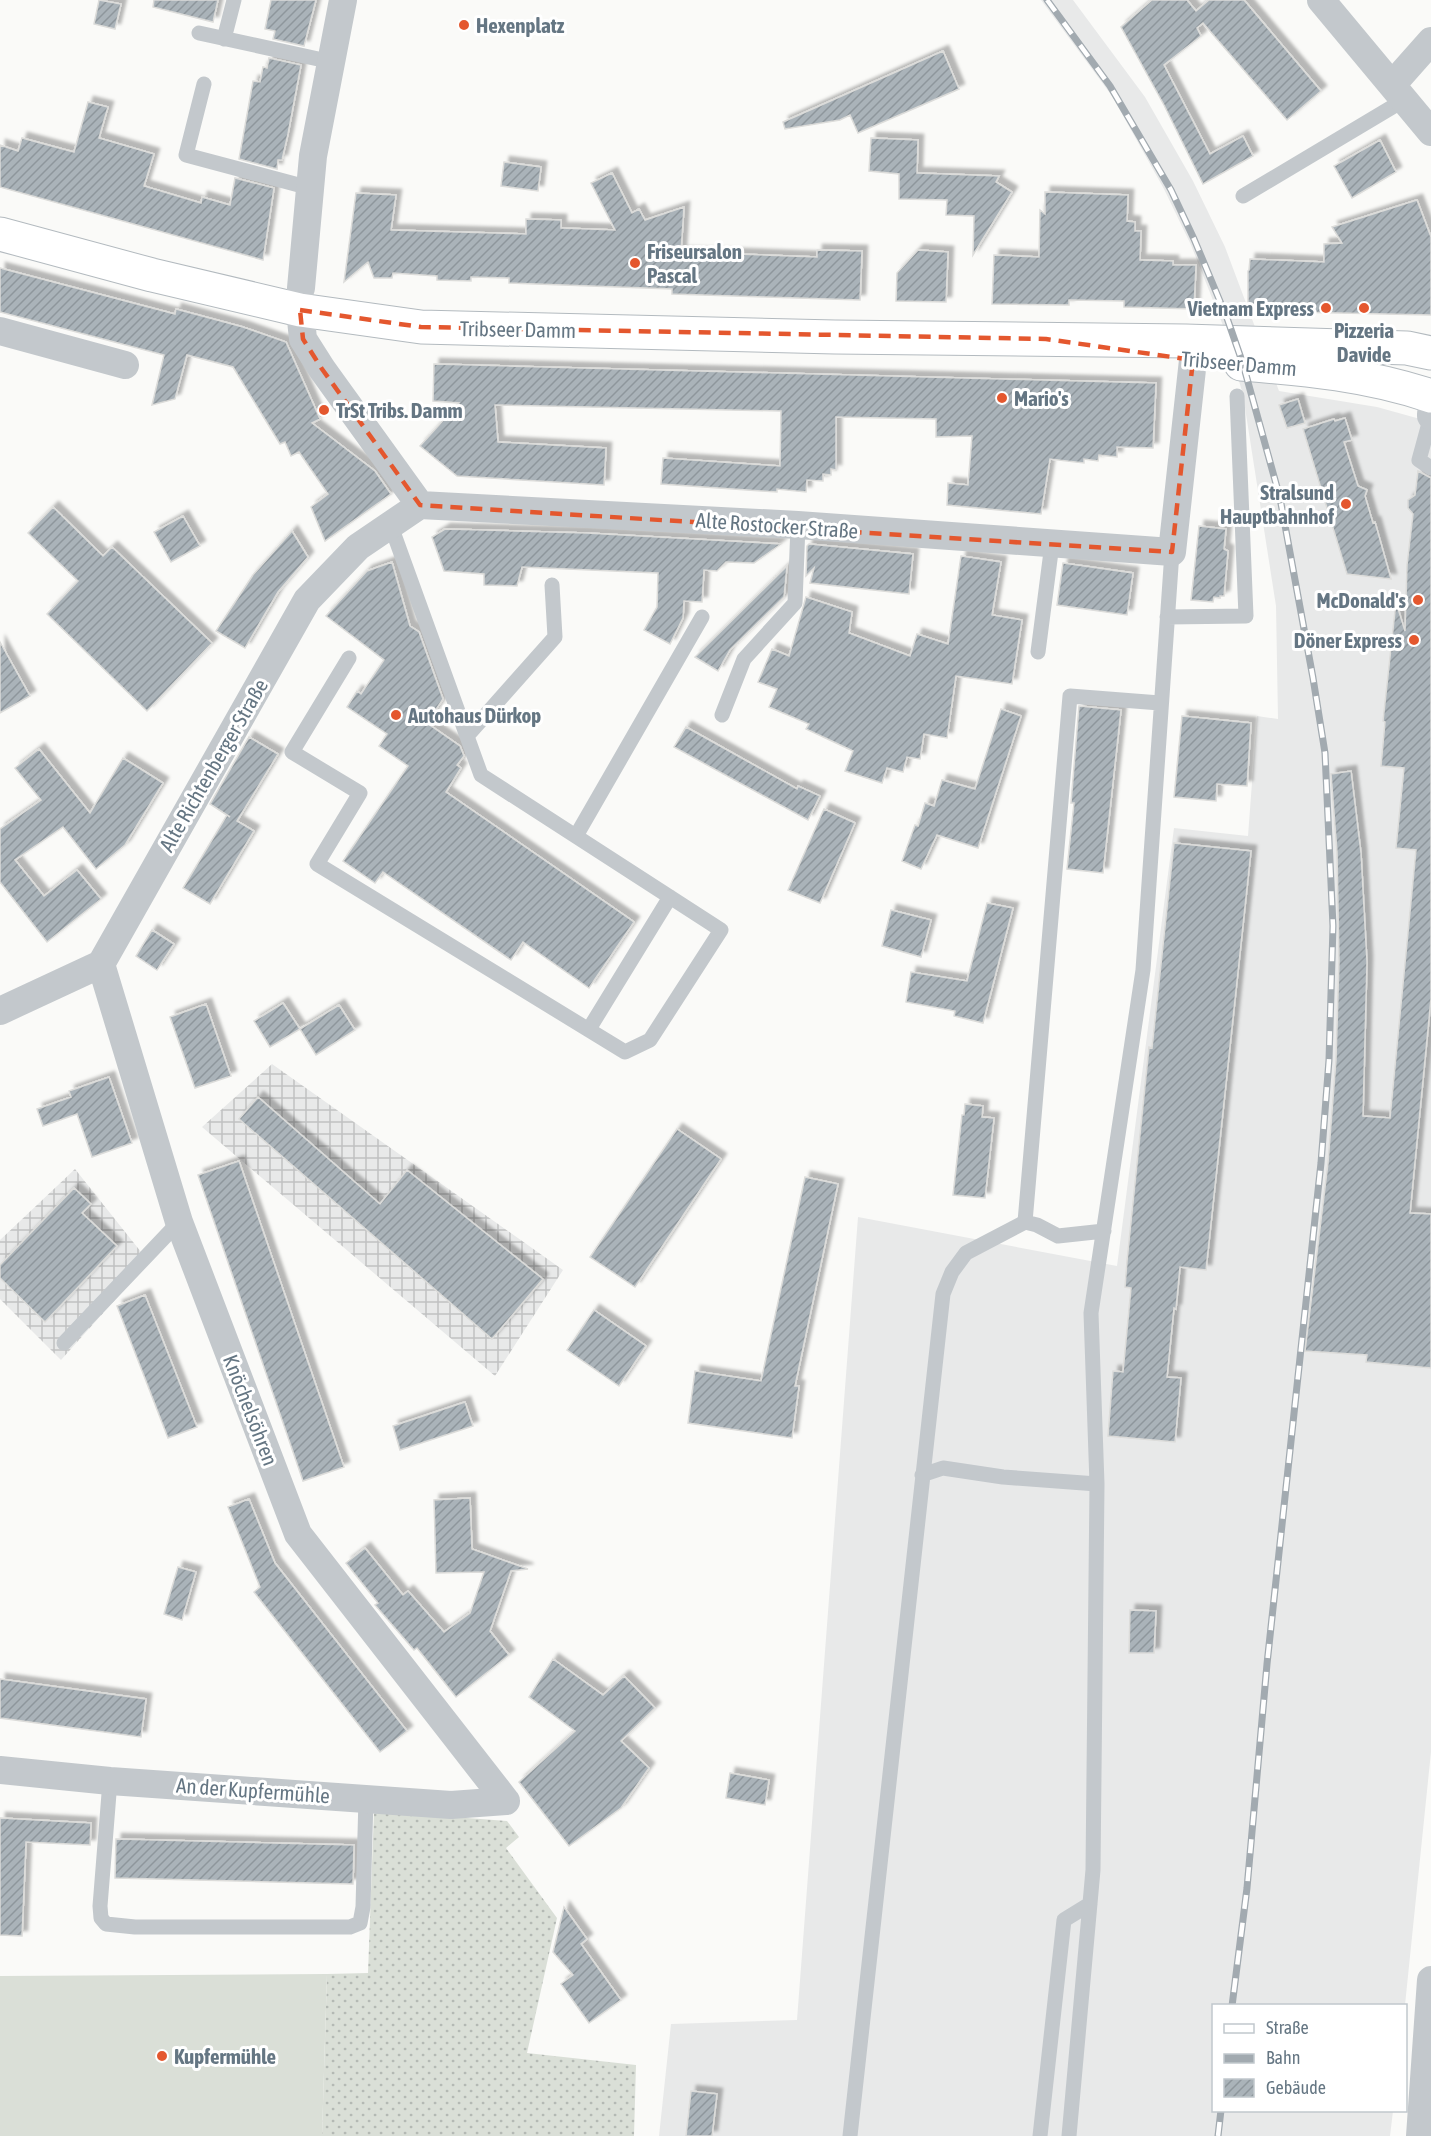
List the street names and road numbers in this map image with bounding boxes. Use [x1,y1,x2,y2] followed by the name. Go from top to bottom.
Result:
[460,316,576,342] street label: Tribseer Damm
[1180,346,1298,380] street label: Tribseer Damm
[695,507,859,543] street label: Alte Rostocker Straße
[154,675,272,855] street label: Alte Richtenberger Straße
[219,1351,283,1469] street label: Knöchelsöhren
[175,1773,331,1807] street label: An der Kupfermühle

